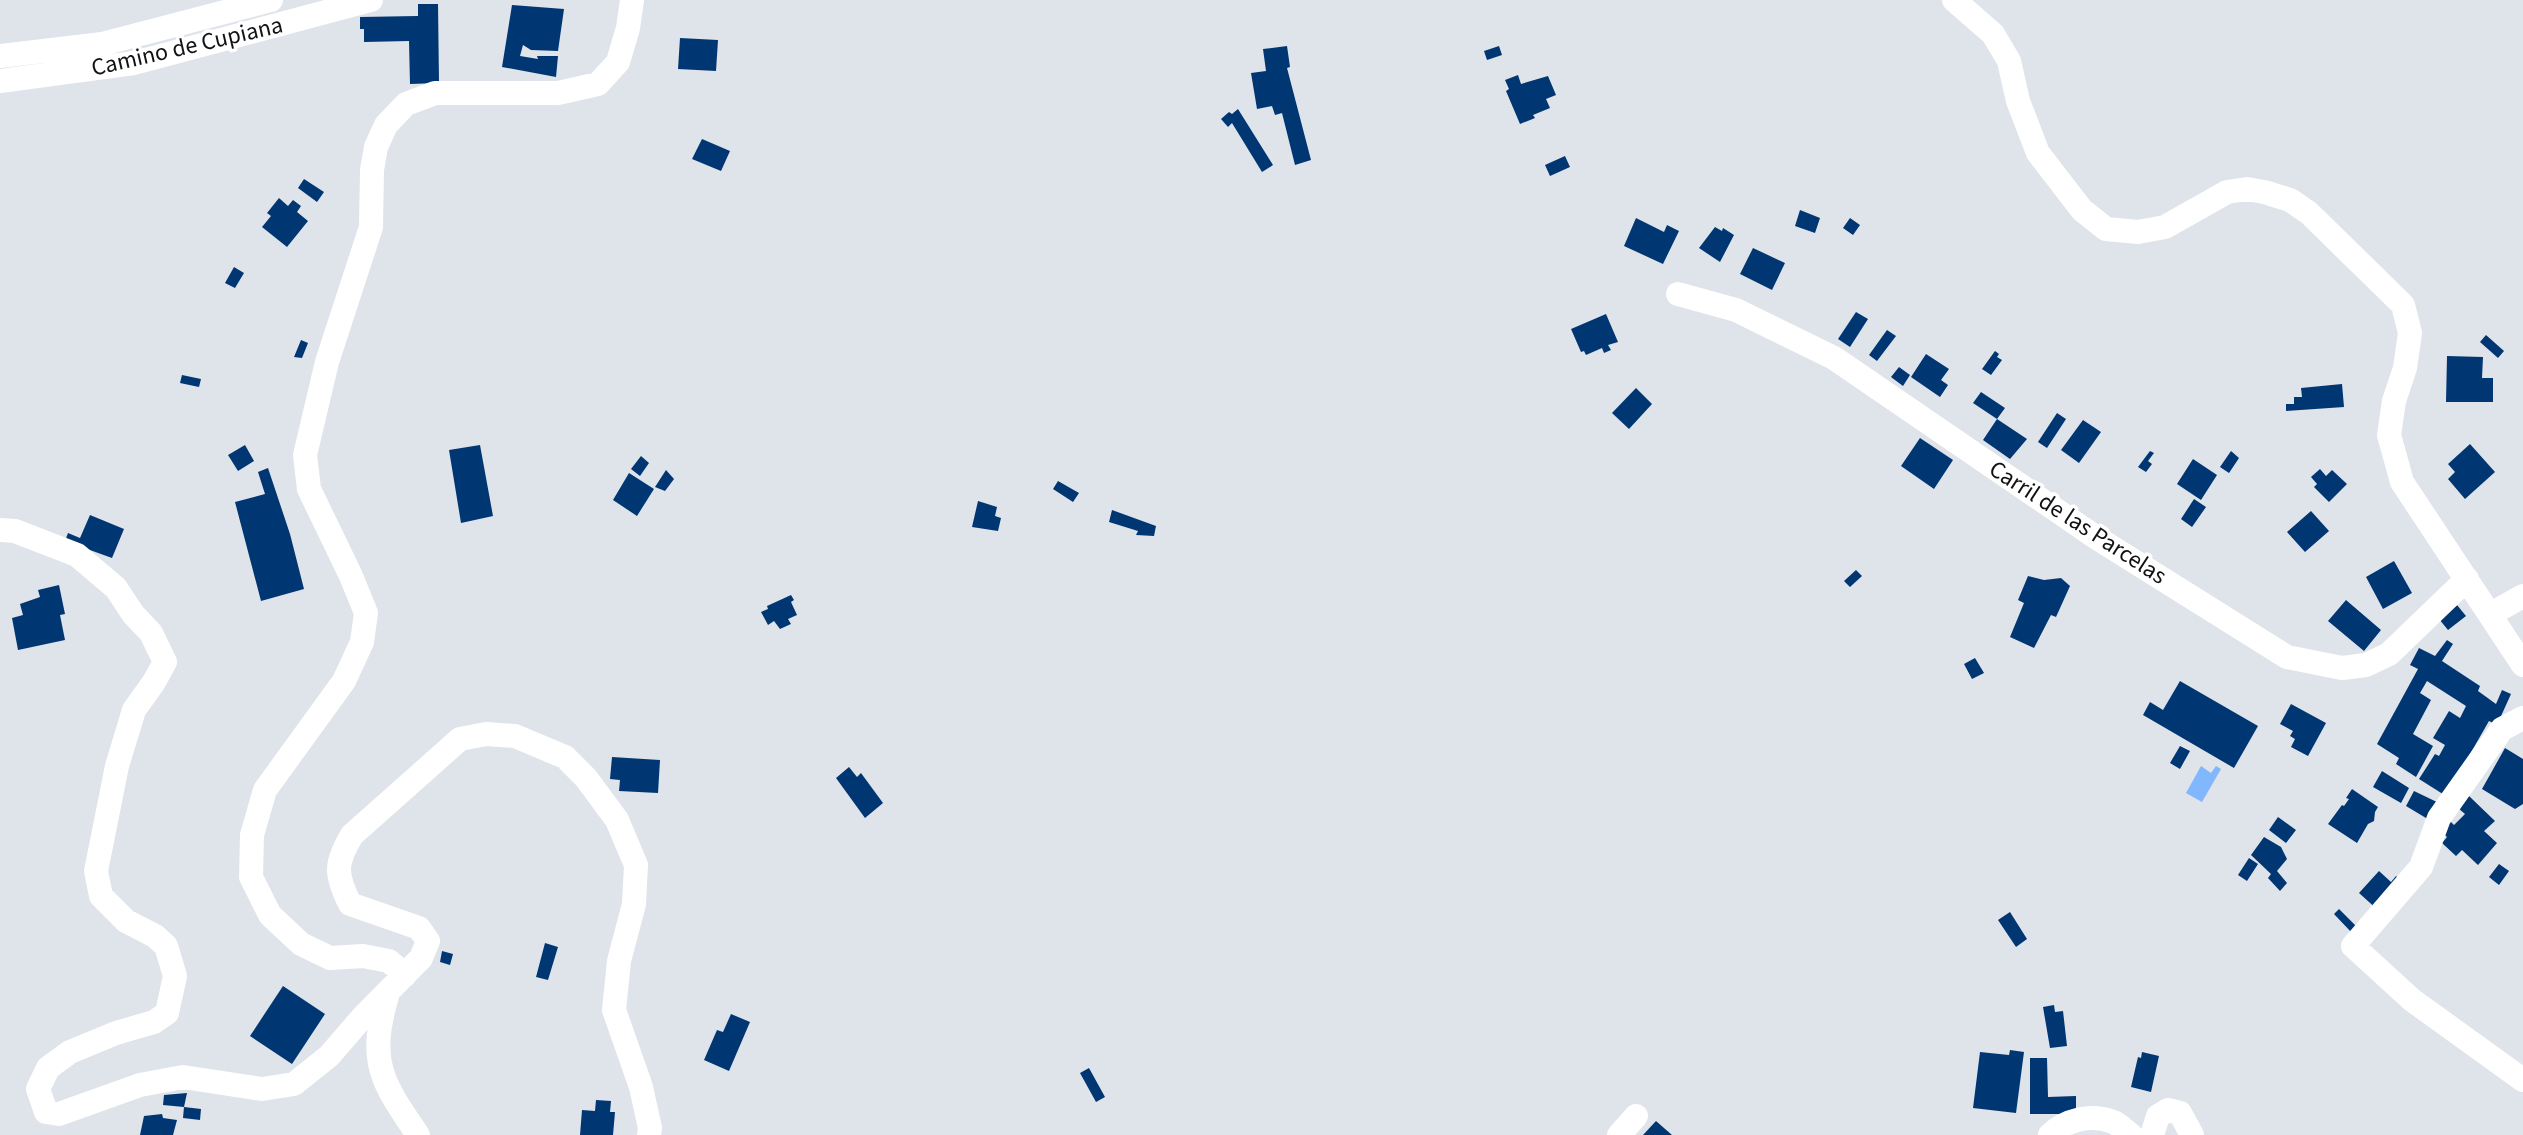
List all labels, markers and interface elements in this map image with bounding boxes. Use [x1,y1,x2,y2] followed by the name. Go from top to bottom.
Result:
[88,7,286,86] street label: Camino de Cupiana
[1982,452,2174,593] street label: Carril de las Parcelas

